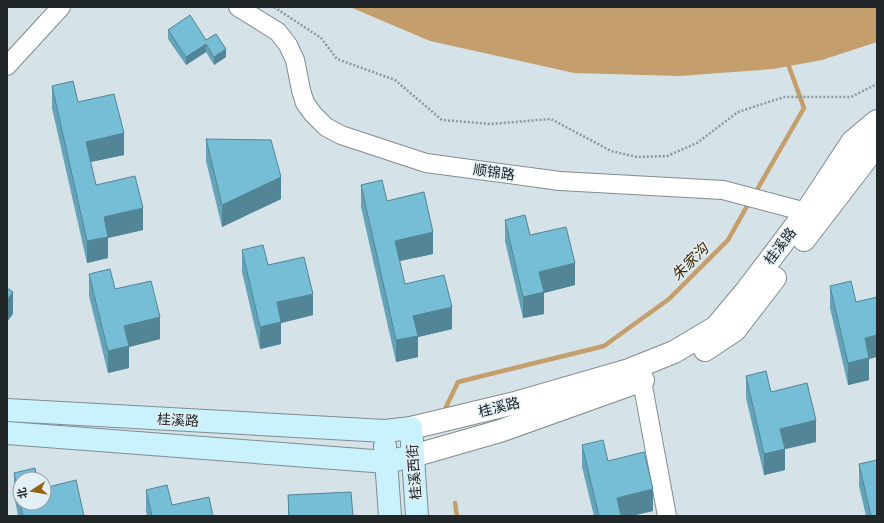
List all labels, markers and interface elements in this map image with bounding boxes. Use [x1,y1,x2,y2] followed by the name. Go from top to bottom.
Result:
[472,160,516,184] street label: 顺锦路
[760,224,800,268] street label: 桂溪路
[667,238,714,284] water label: 朱家沟
[476,393,522,421] street label: 桂溪路
[157,410,199,430] street label: 桂溪路
[403,443,425,501] street label: 桂溪西街
[12,471,52,511] north arrow
[14,486,30,500] text: 北

